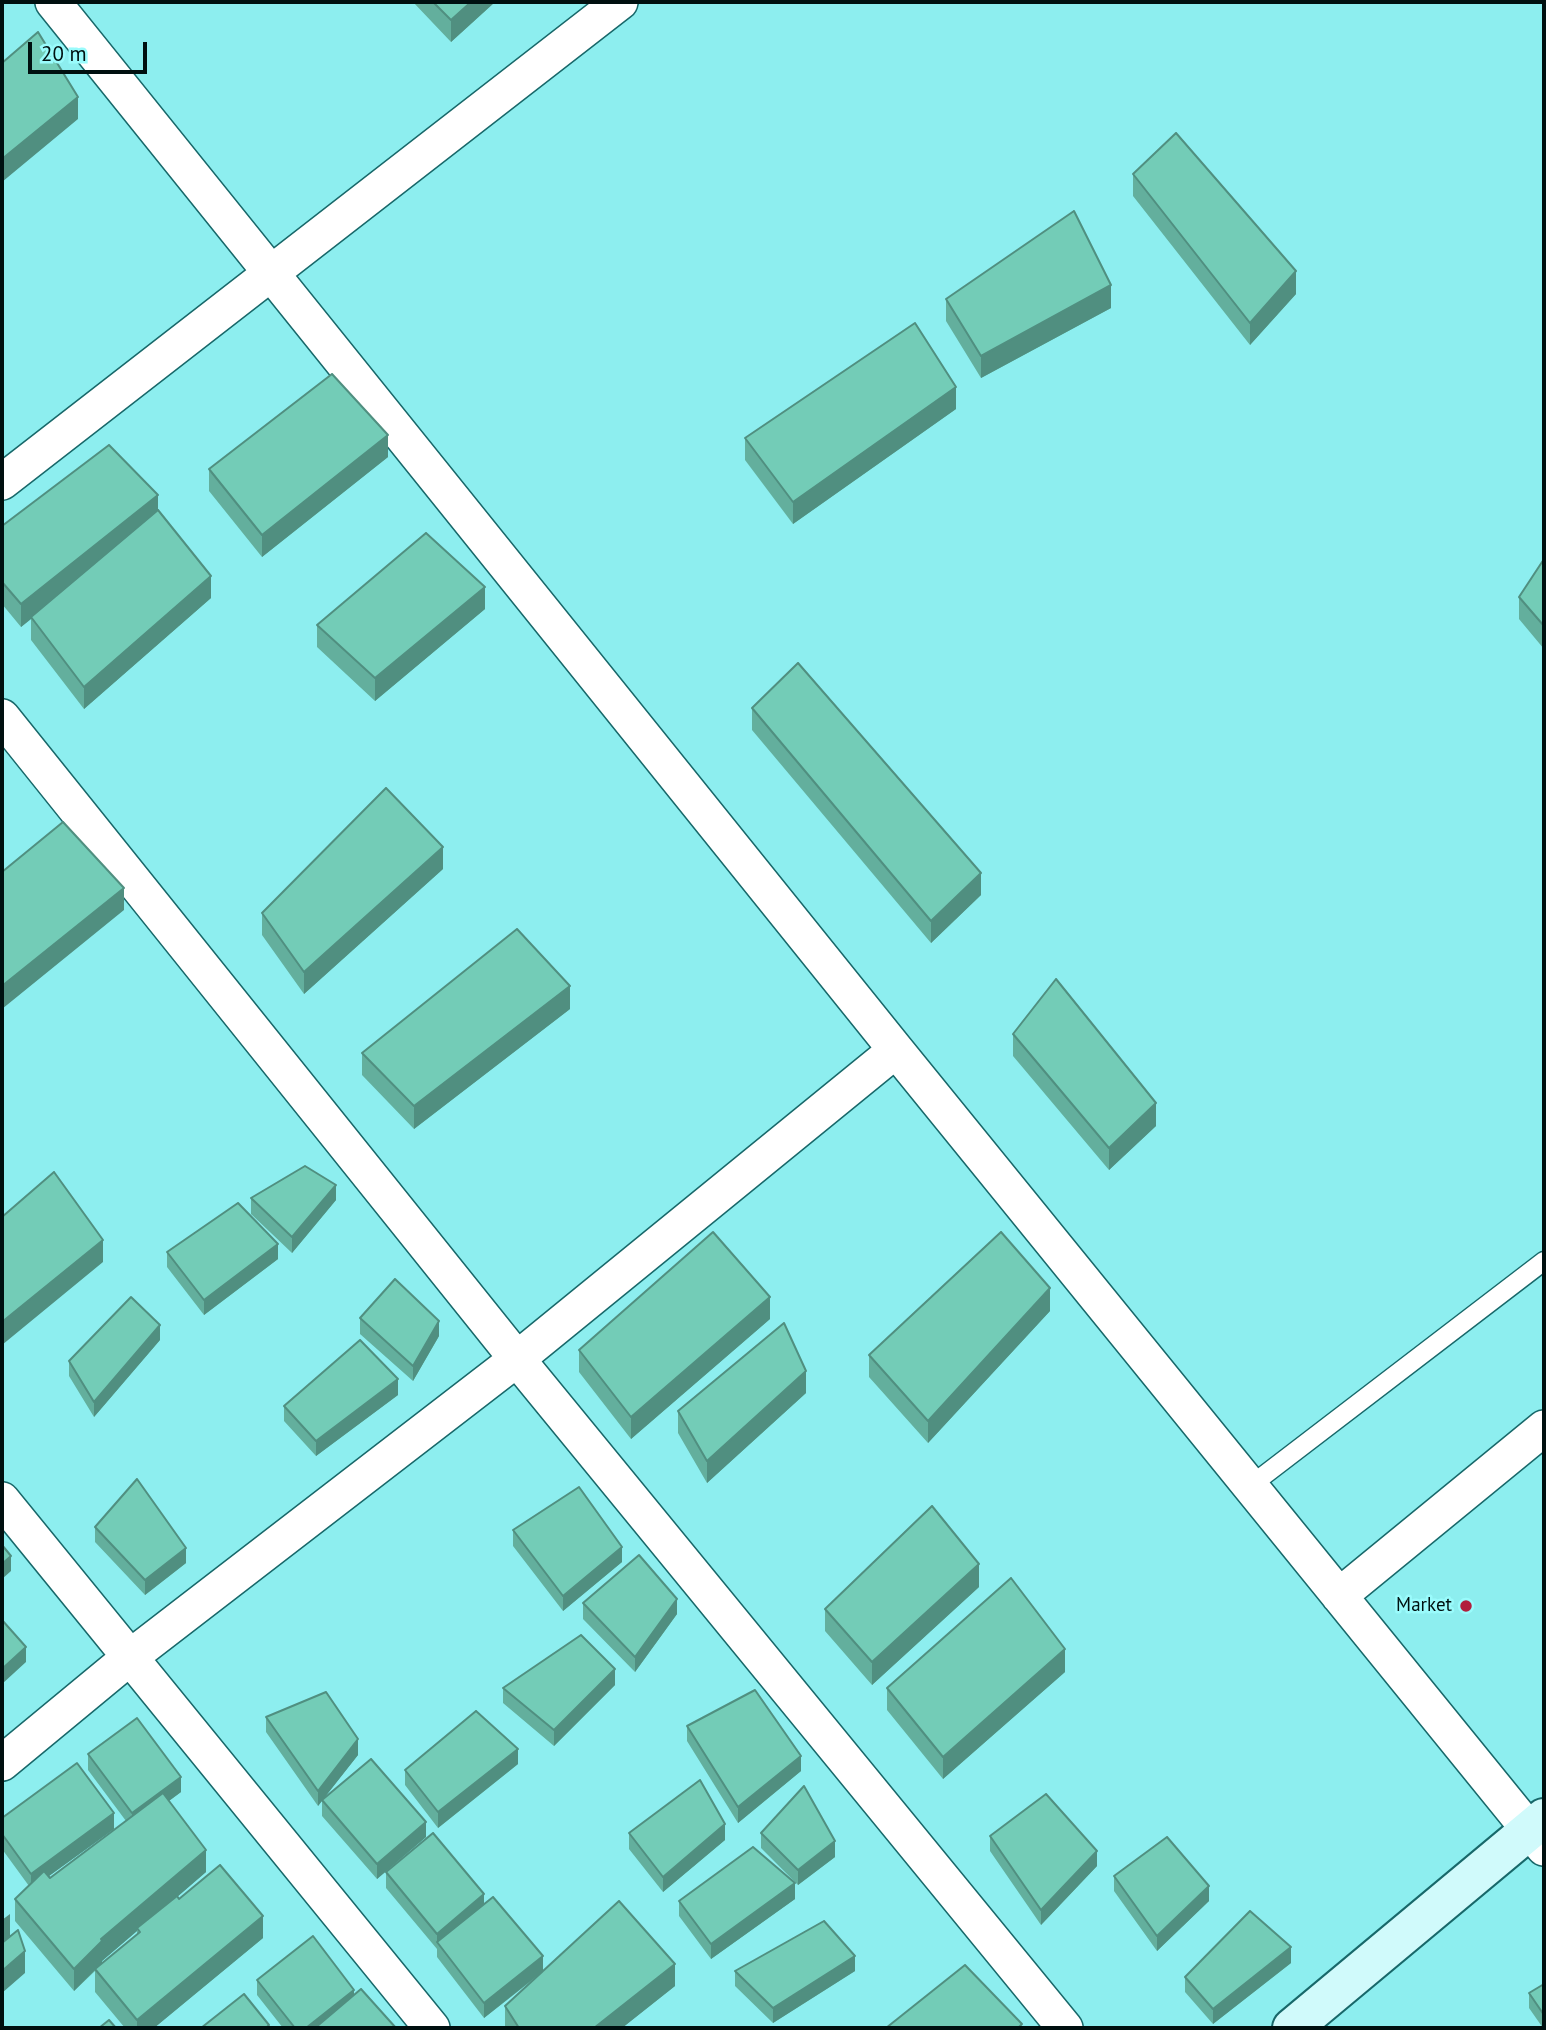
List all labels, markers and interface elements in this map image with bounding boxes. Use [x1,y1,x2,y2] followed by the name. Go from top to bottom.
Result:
[32,28,150,72] scale bar
[41,40,87,67] text: 20 m
[1396,1595,1452,1617] place label: Market
[1458,1598,1474,1614] marker: Market

